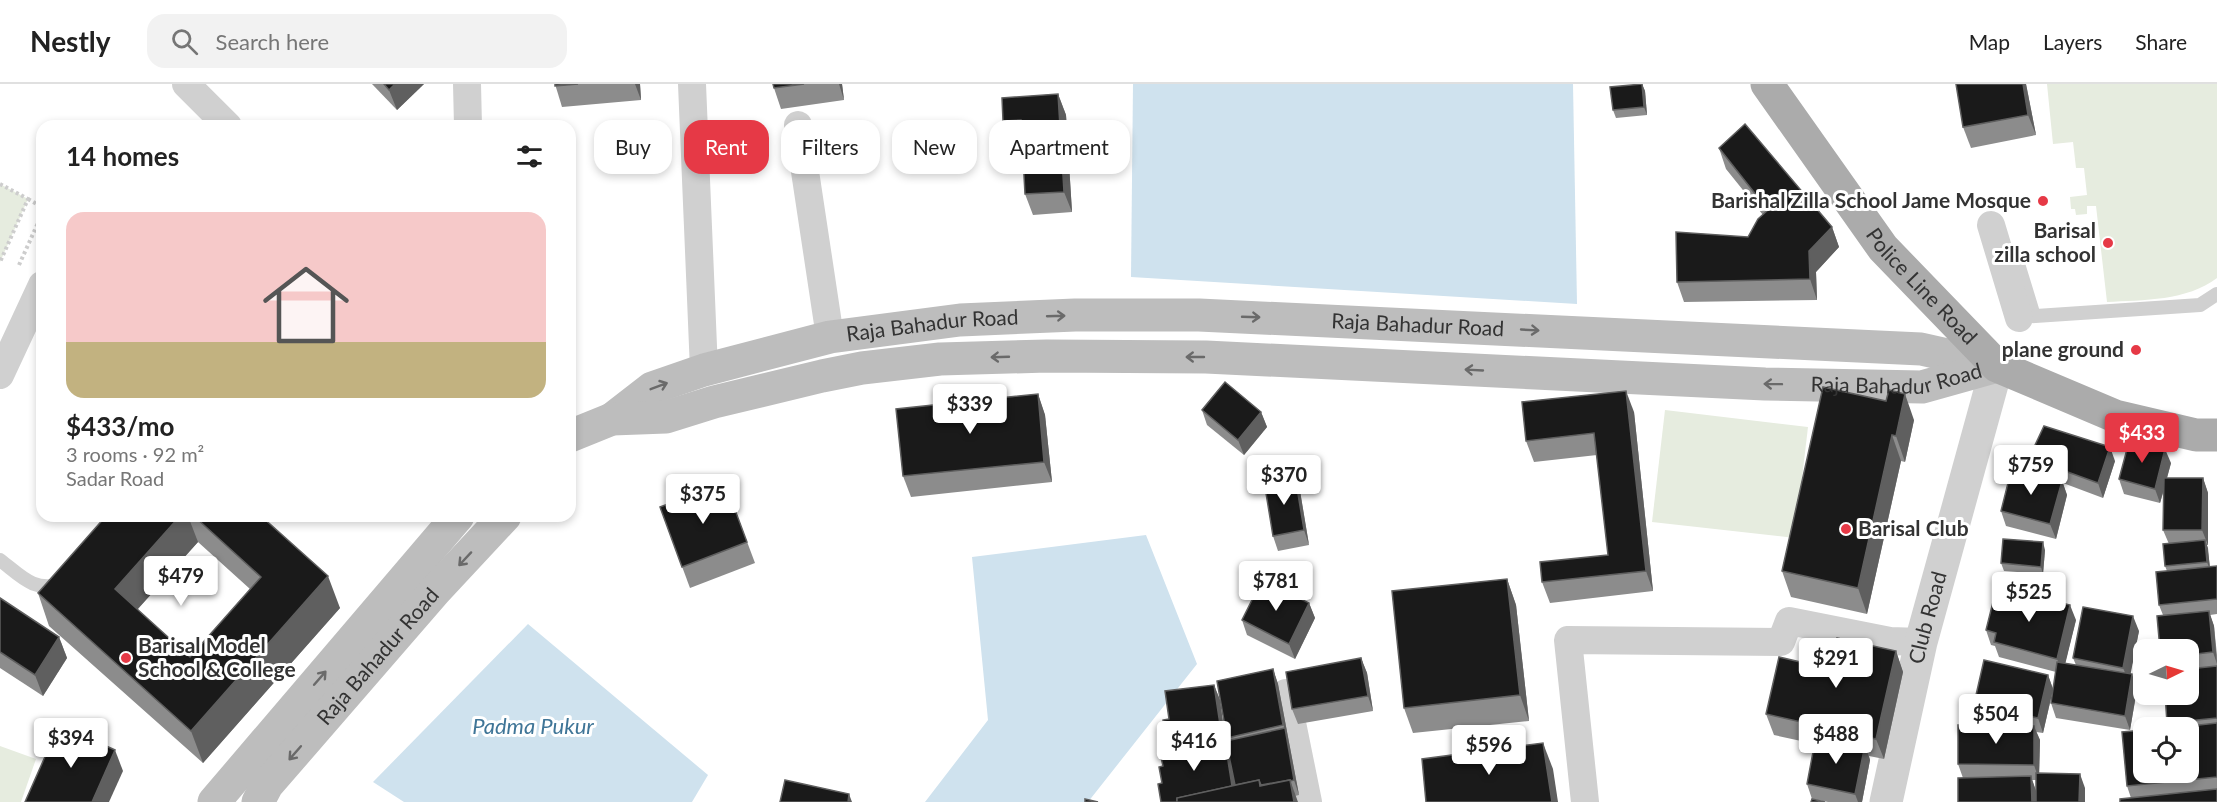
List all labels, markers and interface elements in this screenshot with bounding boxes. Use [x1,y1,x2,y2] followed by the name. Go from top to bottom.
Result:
[147,14,567,68] search box
[30,24,111,58] text: Nestly
[168,25,201,58] icon: search
[216,28,329,55] text: Search here
[1969,29,2010,54] text: Map
[2043,29,2102,54] text: Layers
[2135,29,2187,54] text: Share
[594,120,672,174] chip: Buy
[684,120,769,174] chip: Rent
[781,120,880,174] chip: Filters
[892,120,977,174] chip: New
[989,120,1130,174] chip: Apartment
[66,140,179,172] text: 14 homes
[513,140,546,173] icon: filters
[1711,187,2031,212] place label: Barishal Zilla School Jame Mosque
[2036,194,2050,208] marker: Barishal Zilla School Jame Mosque
[1994,217,2096,266] place label: Barisal zilla school
[1862,222,1983,349] street label: Police Line Road
[2101,236,2115,250] marker: Barisal zilla school
[252,251,360,359] icon: home
[845,303,1019,346] street label: Raja Bahadur Road
[1331,307,1505,340] street label: Raja Bahadur Road
[1046,311,1066,322] one-way arrow
[1241,312,1261,323] one-way arrow
[1519,325,1539,336] one-way arrow
[2002,336,2124,361] place label: plane ground
[2129,343,2143,357] marker: plane ground
[1186,351,1206,363] one-way arrow
[991,352,1011,363] one-way arrow
[1811,357,1984,398] street label: Raja Bahadur Road
[1464,364,1484,375] one-way arrow
[1764,378,1784,390] one-way arrow
[650,379,668,390] one-way arrow
[934,384,1006,435] pin: $339
[947,391,993,415] text: $339
[66,410,174,442] text: $433/mo
[2106,413,2178,464] pin: $433
[2119,420,2165,444] text: $433
[66,442,204,466] text: 3 rooms · 92 m²
[1995,445,2067,496] pin: $759
[2008,452,2054,476] text: $759
[1248,455,1320,506] pin: $370
[1261,462,1307,486] text: $370
[66,466,164,490] text: Sadar Road
[667,474,739,525] pin: $375
[680,481,726,505] text: $375
[1858,515,1969,540] place label: Barisal Club
[1839,522,1853,536] marker: Barisal Club
[458,551,472,566] one-way arrow
[145,556,217,607] pin: $479
[1240,561,1312,612] pin: $781
[158,563,204,587] text: $479
[1253,568,1299,592] text: $781
[1903,568,1951,666] street label: Club Road
[1993,572,2065,623] pin: $525
[2006,579,2052,603] text: $525
[311,582,443,729] street label: Raja Bahadur Road
[138,632,296,681] place label: Barisal Model School & College
[1800,638,1872,689] pin: $291
[2133,639,2199,705] north arrow
[2133,639,2199,783] map controls
[1813,645,1859,669] text: $291
[119,651,133,665] marker: Barisal Model School & College
[313,670,326,686] one-way arrow
[1960,694,2032,745] pin: $504
[1973,701,2019,725] text: $504
[472,712,594,739] water label: Padma Pukur
[1800,714,1872,765] pin: $488
[2133,717,2199,783] button: locate
[35,718,107,769] pin: $394
[1158,721,1230,772] pin: $416
[1813,721,1859,745] text: $488
[48,725,94,749] text: $394
[1453,725,1525,776] pin: $596
[1171,728,1217,752] text: $416
[1466,732,1512,756] text: $596
[288,746,302,761] one-way arrow

